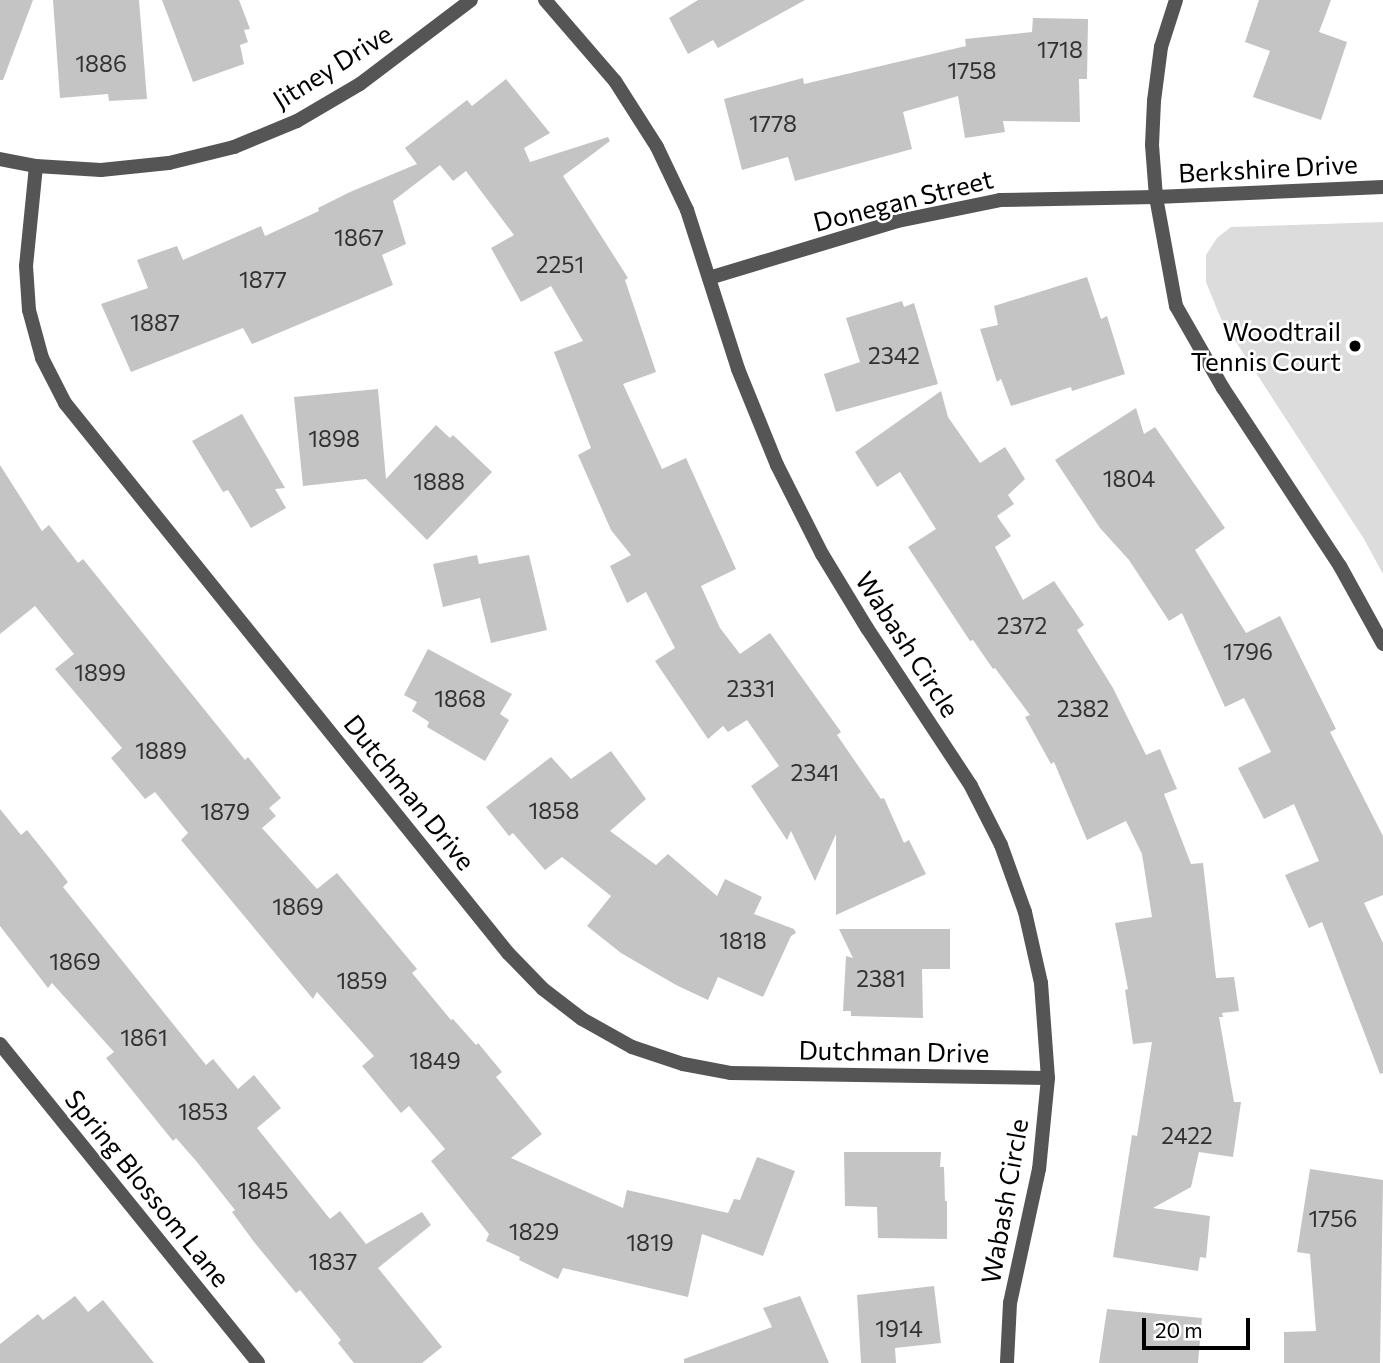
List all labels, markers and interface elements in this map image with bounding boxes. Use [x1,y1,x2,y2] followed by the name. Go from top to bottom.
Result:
[267,17,397,115] street label: Jitney Drive
[1037,35,1083,63] house number: 1718
[75,49,127,77] house number: 1886
[947,56,997,84] house number: 1758
[749,109,797,137] house number: 1778
[1177,148,1359,188] street label: Berkshire Drive
[810,163,996,237] street label: Donegan Street
[334,223,384,251] house number: 1867
[536,250,584,278] house number: 2251
[239,265,287,293] house number: 1877
[130,308,180,336] house number: 1887
[1190,315,1341,376] place label: Woodtrail Tennis Court
[1347,338,1363,354] marker: Woodtrail Tennis Court
[868,341,920,369] house number: 2342
[308,424,360,452] house number: 1898
[1103,464,1155,492] house number: 1804
[413,467,465,495] house number: 1888
[849,565,967,723] street label: Wabash Circle
[997,611,1047,639] house number: 2372
[1223,637,1273,665] house number: 1796
[74,658,126,686] house number: 1899
[727,674,775,702] house number: 2331
[434,684,486,712] house number: 1868
[1057,694,1109,722] house number: 2382
[338,708,482,876] street label: Dutchman Drive
[135,736,187,764] house number: 1889
[791,758,839,786] house number: 2341
[529,796,579,824] house number: 1858
[200,797,250,825] house number: 1879
[272,892,324,920] house number: 1869
[719,926,767,954] house number: 1818
[49,947,101,975] house number: 1869
[856,964,906,992] house number: 2381
[337,966,387,994] house number: 1859
[120,1023,168,1051] house number: 1861
[798,1034,990,1068] street label: Dutchman Drive
[409,1046,461,1074] house number: 1849
[59,1083,237,1293] street label: Spring Blossom Lane
[178,1097,228,1125] house number: 1853
[974,1116,1034,1286] street label: Wabash Circle
[1161,1121,1213,1149] house number: 2422
[238,1176,288,1204] house number: 1845
[1308,1204,1358,1232] house number: 1756
[509,1217,559,1245] house number: 1829
[626,1228,674,1256] house number: 1819
[309,1247,357,1275] house number: 1837
[1145,1304,1254,1348] scale bar
[875,1314,923,1342] house number: 1914
[1155,1317,1203,1342] text: 20 m

